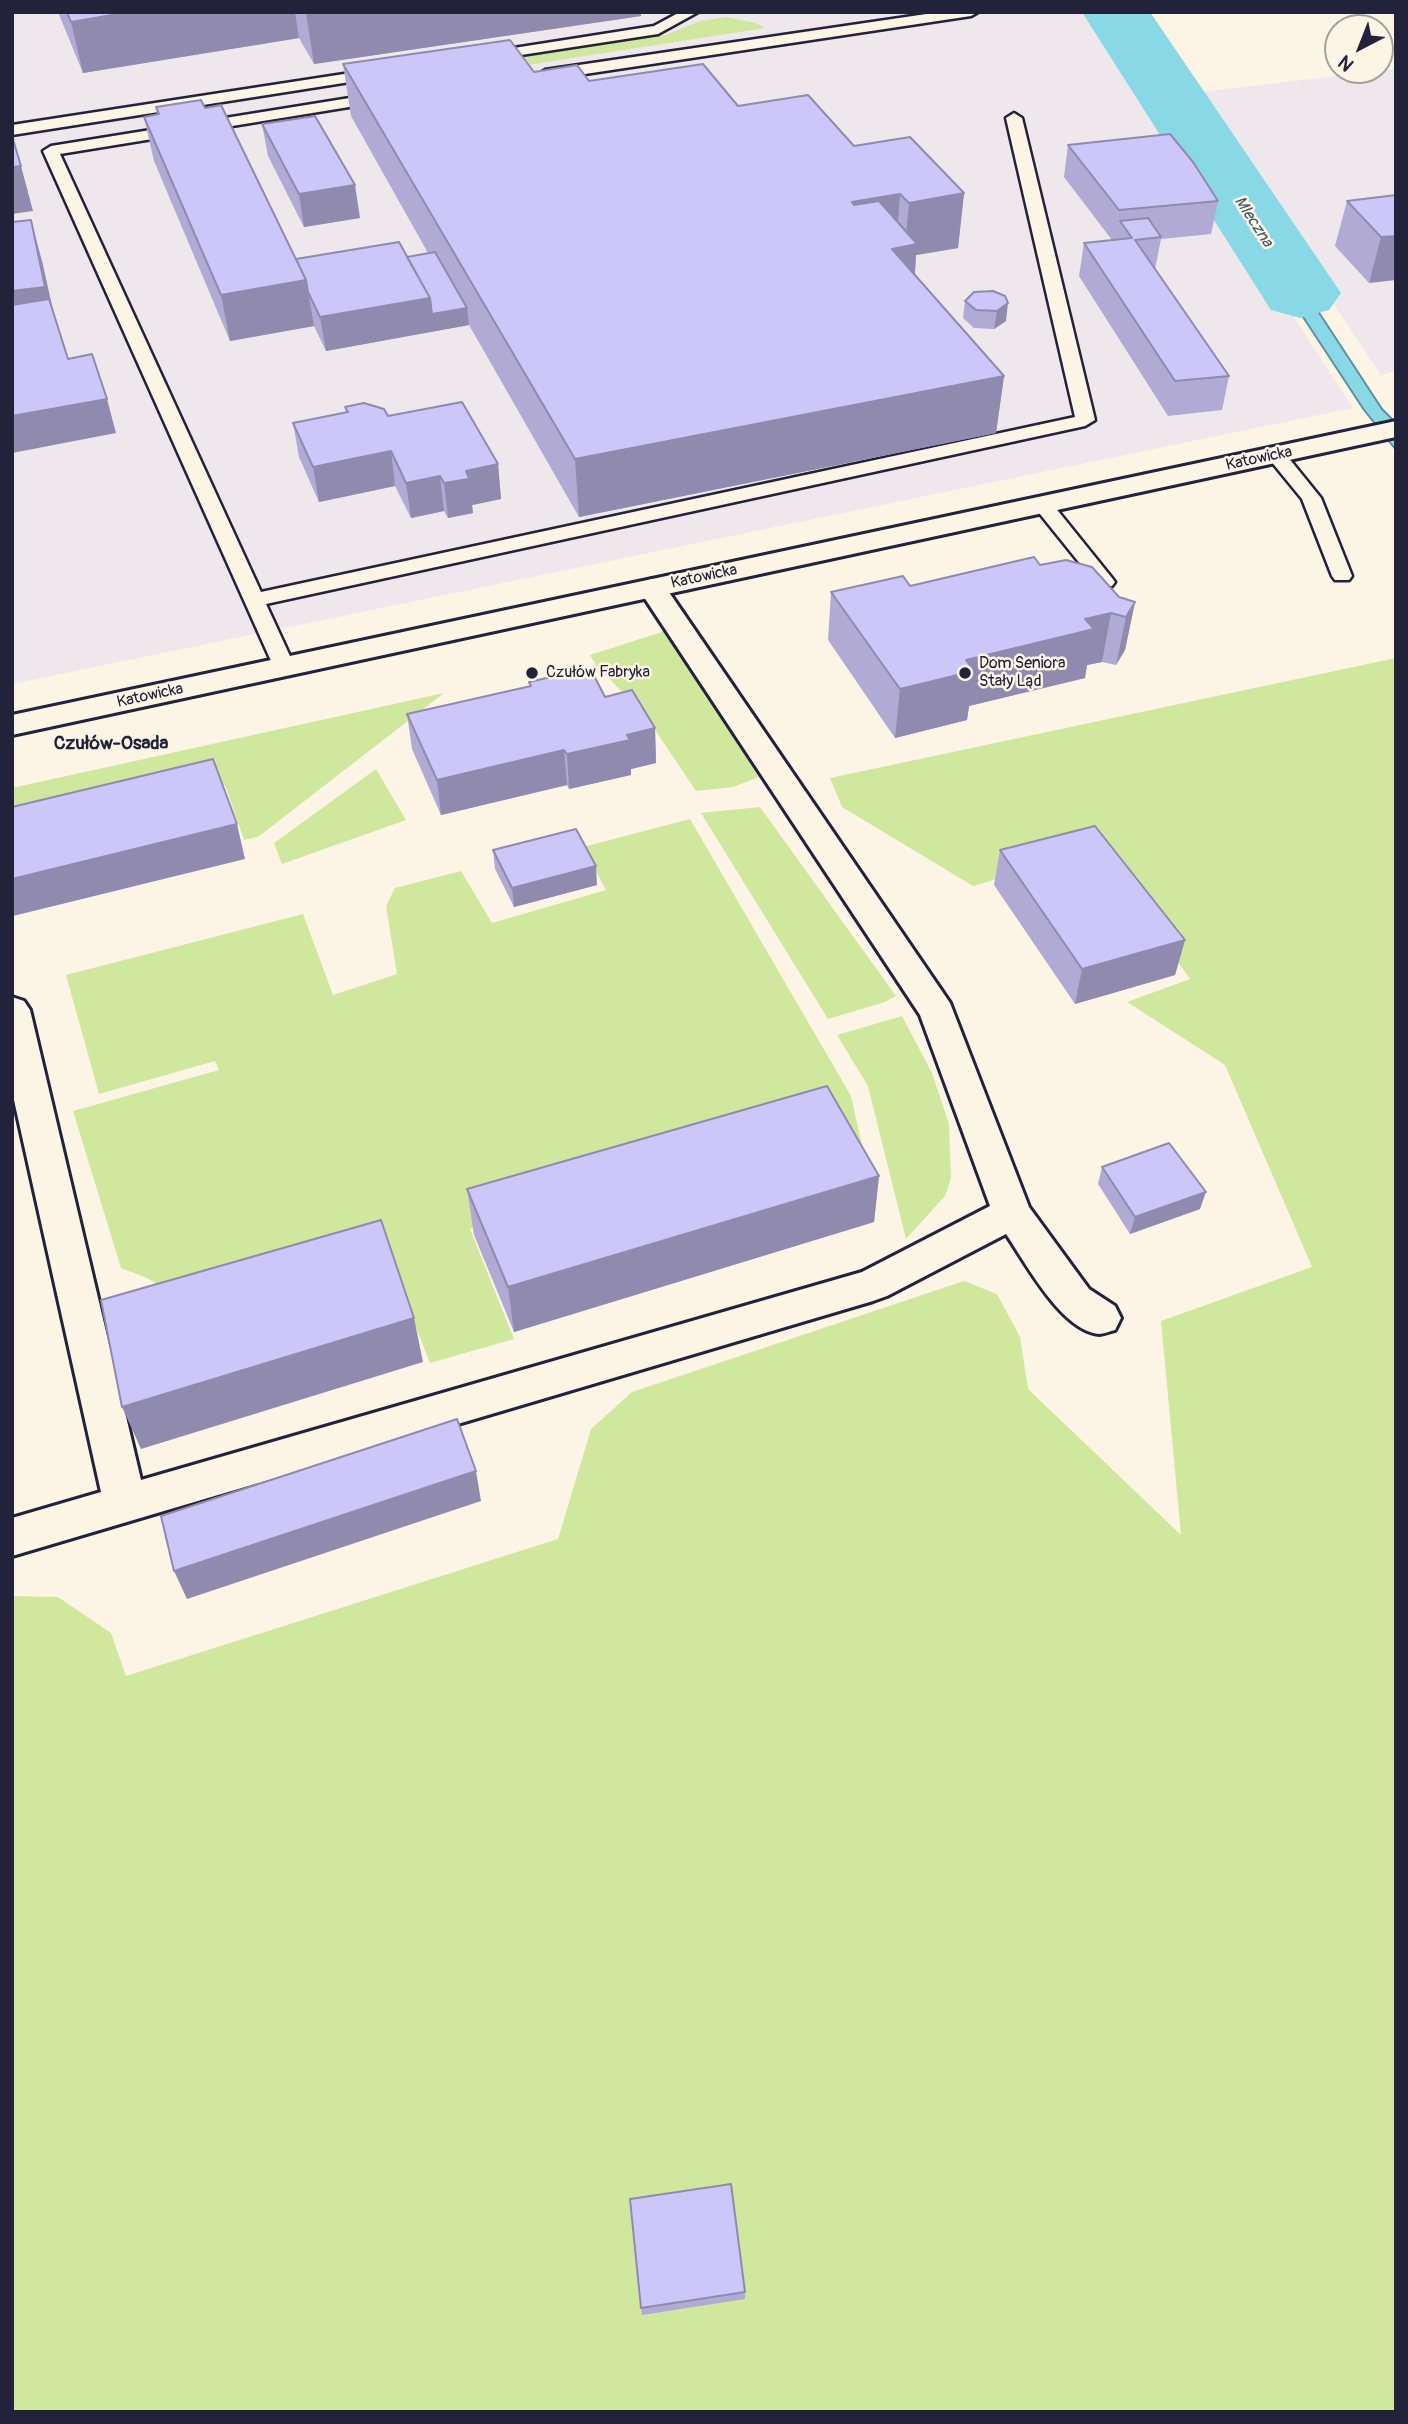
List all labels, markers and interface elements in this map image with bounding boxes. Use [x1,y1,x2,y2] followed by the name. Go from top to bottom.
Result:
[1324,14,1394,84] north arrow
[1333,50,1359,76] text: N
[1230,193,1276,251] water label: Mleczna
[1224,443,1294,475] street label: Katowicka
[669,561,739,593] street label: Katowicka
[979,654,1065,692] place label: Dom Seniora Stały Ląd
[546,663,650,683] place label: Czułów Fabryka
[524,665,540,681] marker: Czułów Fabryka
[957,665,973,681] marker: Dom Seniora Stały Ląd
[115,680,185,712] street label: Katowicka
[54,733,168,755] district label: Czułów-Osada

